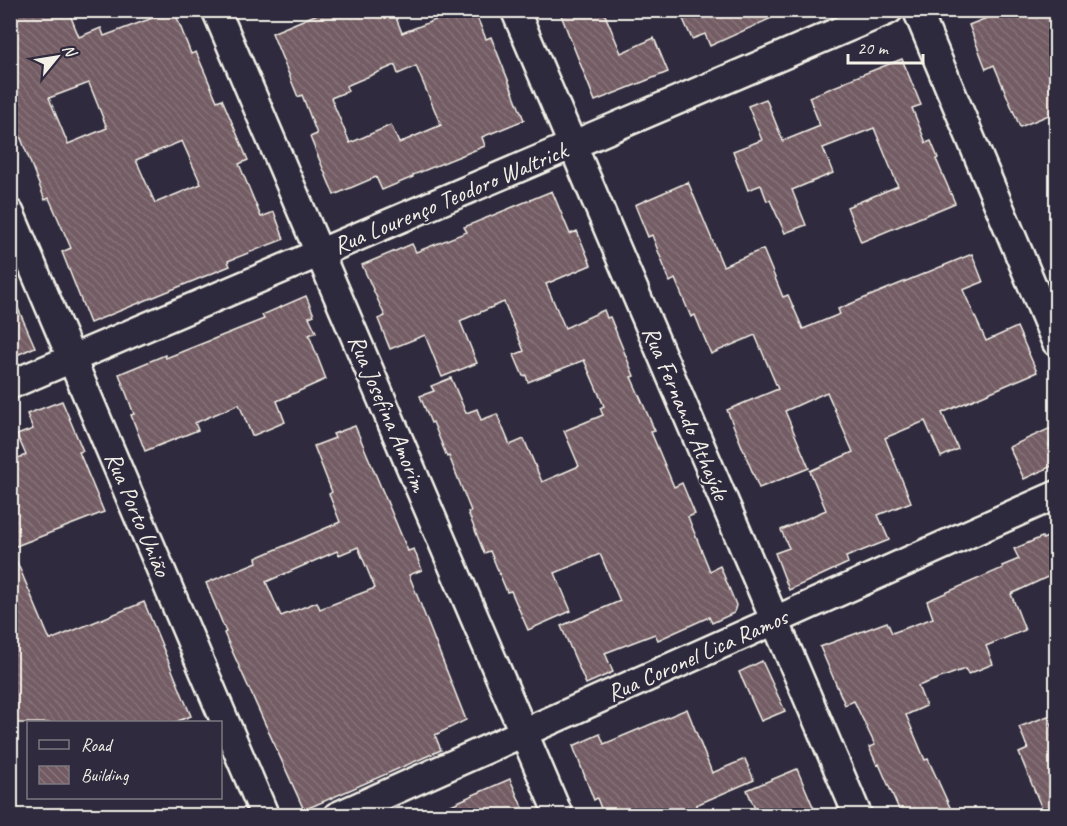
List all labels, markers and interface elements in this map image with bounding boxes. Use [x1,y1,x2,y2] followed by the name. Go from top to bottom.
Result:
[27,27,87,87] north arrow
[848,27,923,65] scale bar
[857,37,890,59] text: 20 m
[58,41,82,62] text: N
[329,134,573,261] street label: Rua Lourenço Teodoro Waltrick
[636,322,737,507] street label: Rua Fernando Athaýde
[341,330,435,497] street label: Rua Josefina Amorim
[98,447,178,582] street label: Rua Porto União
[602,601,794,708] street label: Rua Coronel Lica Ramos
[27,721,222,799] legend
[81,734,114,756] text: Road
[81,764,130,786] text: Building

